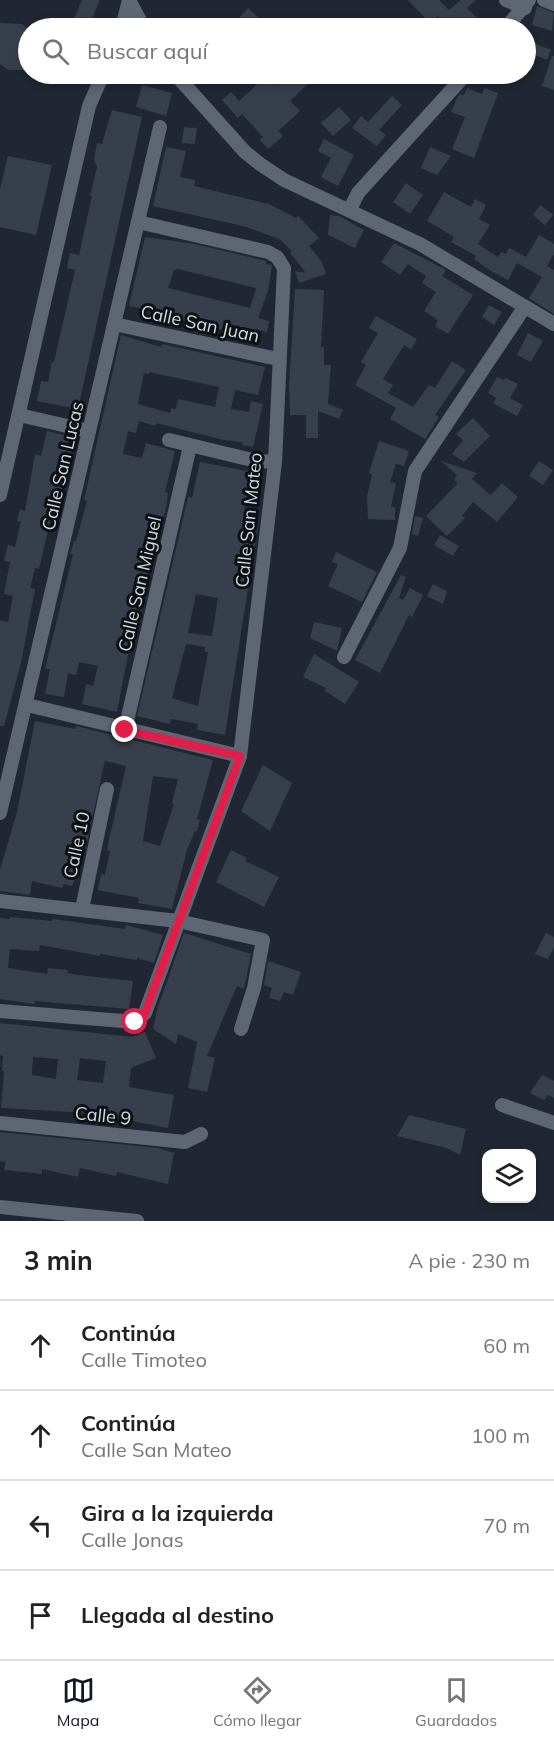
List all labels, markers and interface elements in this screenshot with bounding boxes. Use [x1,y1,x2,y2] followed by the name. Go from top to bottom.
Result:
[18,18,536,84] search box
[39,35,72,68] icon: search
[87,37,208,65] text: Buscar aquí
[139,300,262,347] street label: Calle San Juan
[36,399,89,533] street label: Calle San Lucas
[230,451,267,589] street label: Calle San Mateo
[113,514,166,654] street label: Calle San Miguel
[111,716,137,742] route end
[58,810,95,880] street label: Calle 10
[121,1008,147,1034] route start
[74,1101,132,1130] street label: Calle 9
[482,1149,536,1203] map controls
[482,1149,536,1203] button: layers
[24,1244,93,1277] text: 3 min
[409,1248,530,1273] text: A pie · 230 m
[81,1319,176,1347] text: Continúa
[24,1329,57,1362] icon: ahead
[483,1333,530,1358] text: 60 m
[81,1347,207,1372] text: Calle Timoteo
[81,1409,176,1437] text: Continúa
[24,1419,57,1452] icon: ahead
[471,1423,530,1448] text: 100 m
[81,1437,232,1462] text: Calle San Mateo
[81,1499,274,1527] text: Gira a la izquierda
[24,1509,57,1542] icon: left
[483,1513,530,1538] text: 70 m
[81,1527,184,1552] text: Calle Jonas
[24,1599,57,1632] icon: arrive
[81,1601,274,1629] text: Llegada al destino
[57,1674,99,1730] tab: Mapa
[213,1674,301,1730] tab: Cómo llegar
[415,1674,497,1730] tab: Guardados

